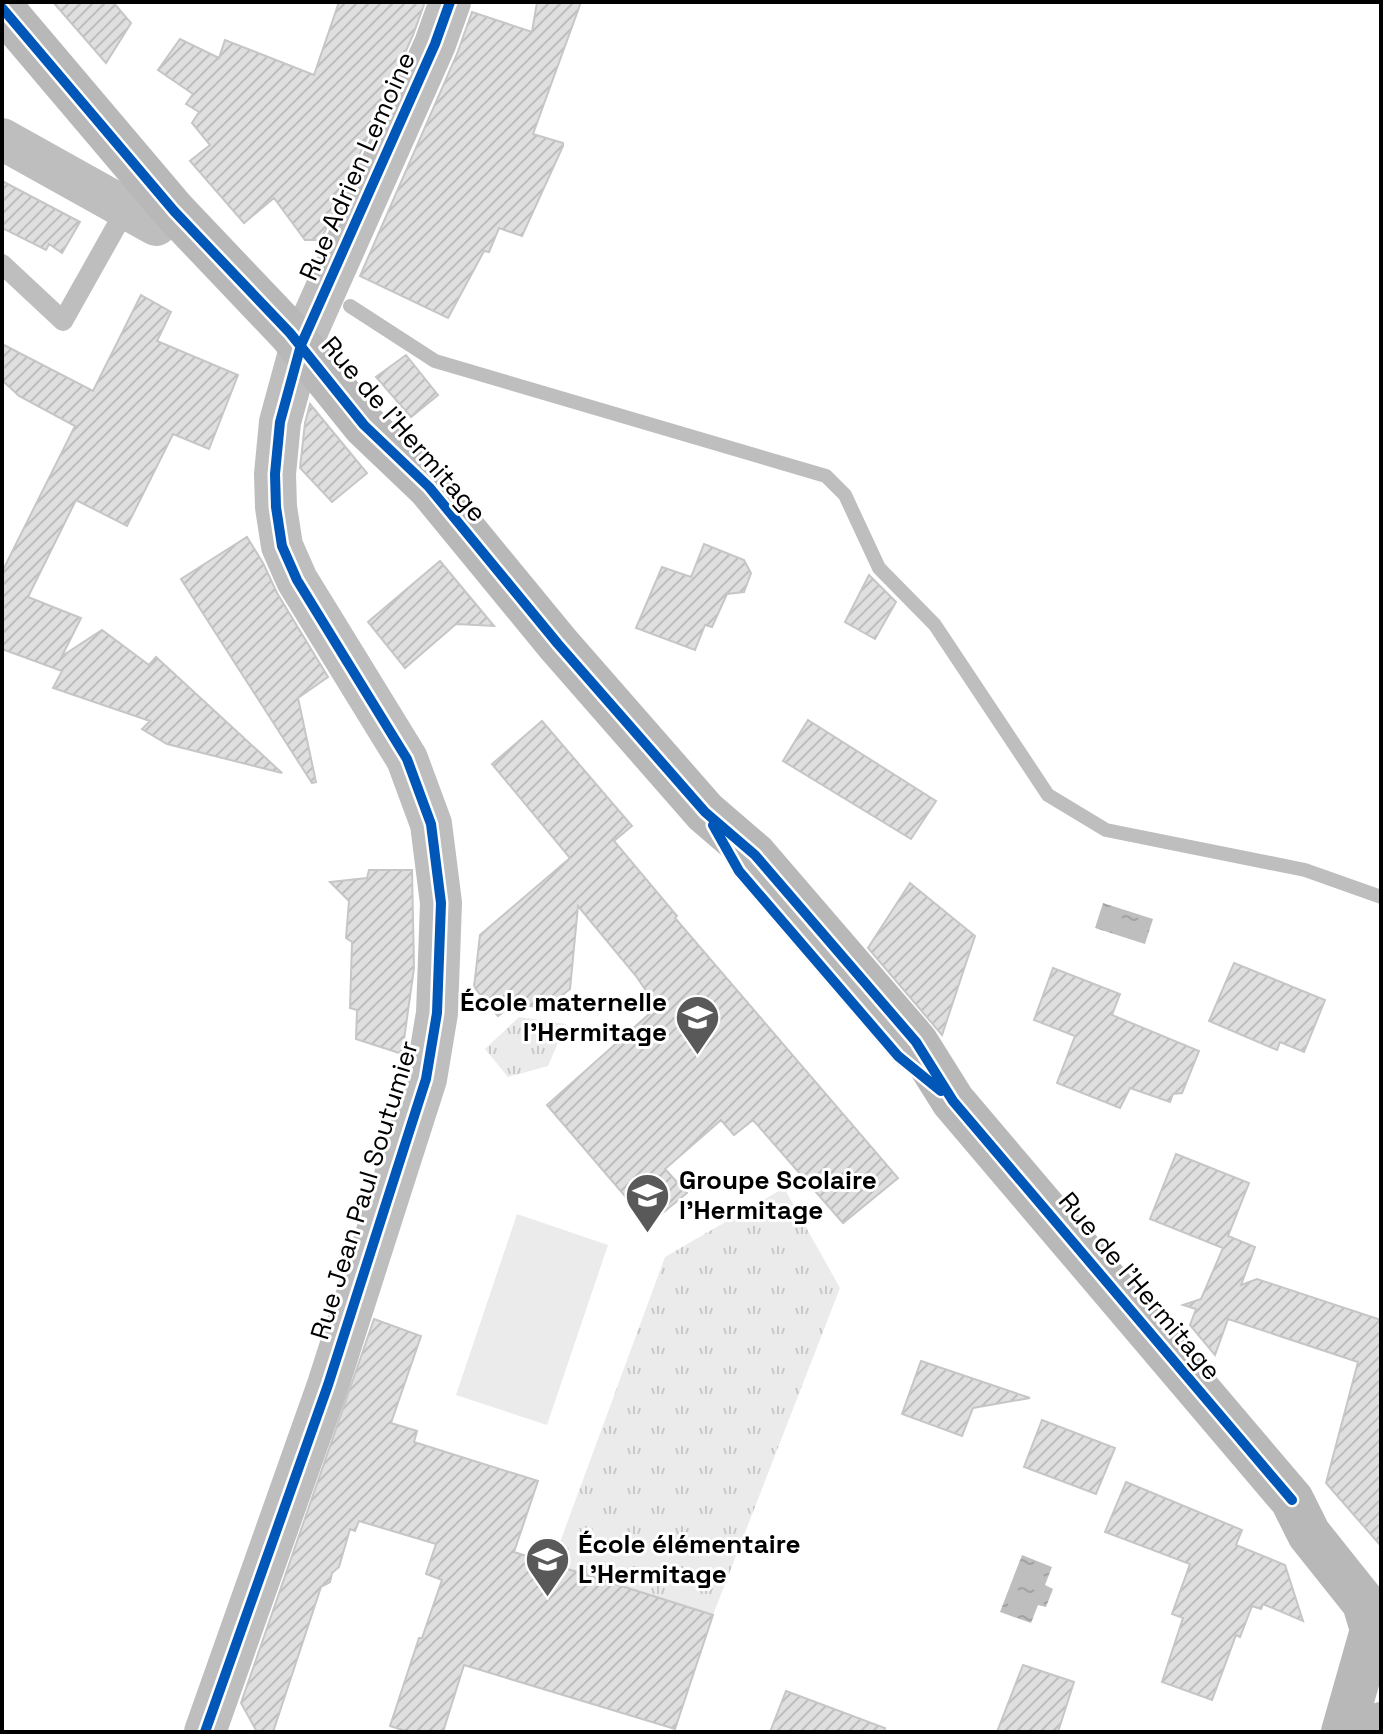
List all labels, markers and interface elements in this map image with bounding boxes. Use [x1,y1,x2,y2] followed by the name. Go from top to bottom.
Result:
[291,46,423,286] street label: Rue Adrien Lemoine
[314,329,494,529] street label: Rue de l'Hermitage
[460,985,667,1049] place label: École maternelle l'Hermitage
[674,993,722,1056] school or university icon: École maternelle l'Hermitage
[302,1036,426,1344] street label: Rue Jean Paul Soutumier
[679,1163,877,1227] place label: Groupe Scolaire l'Hermitage
[624,1171,672,1234] school or university icon: Groupe Scolaire l'Hermitage
[1051,1185,1229,1387] street label: Rue de l'Hermitage
[578,1527,800,1591] place label: École élémentaire L'Hermitage
[523,1535,571,1598] school or university icon: École élémentaire L'Hermitage

